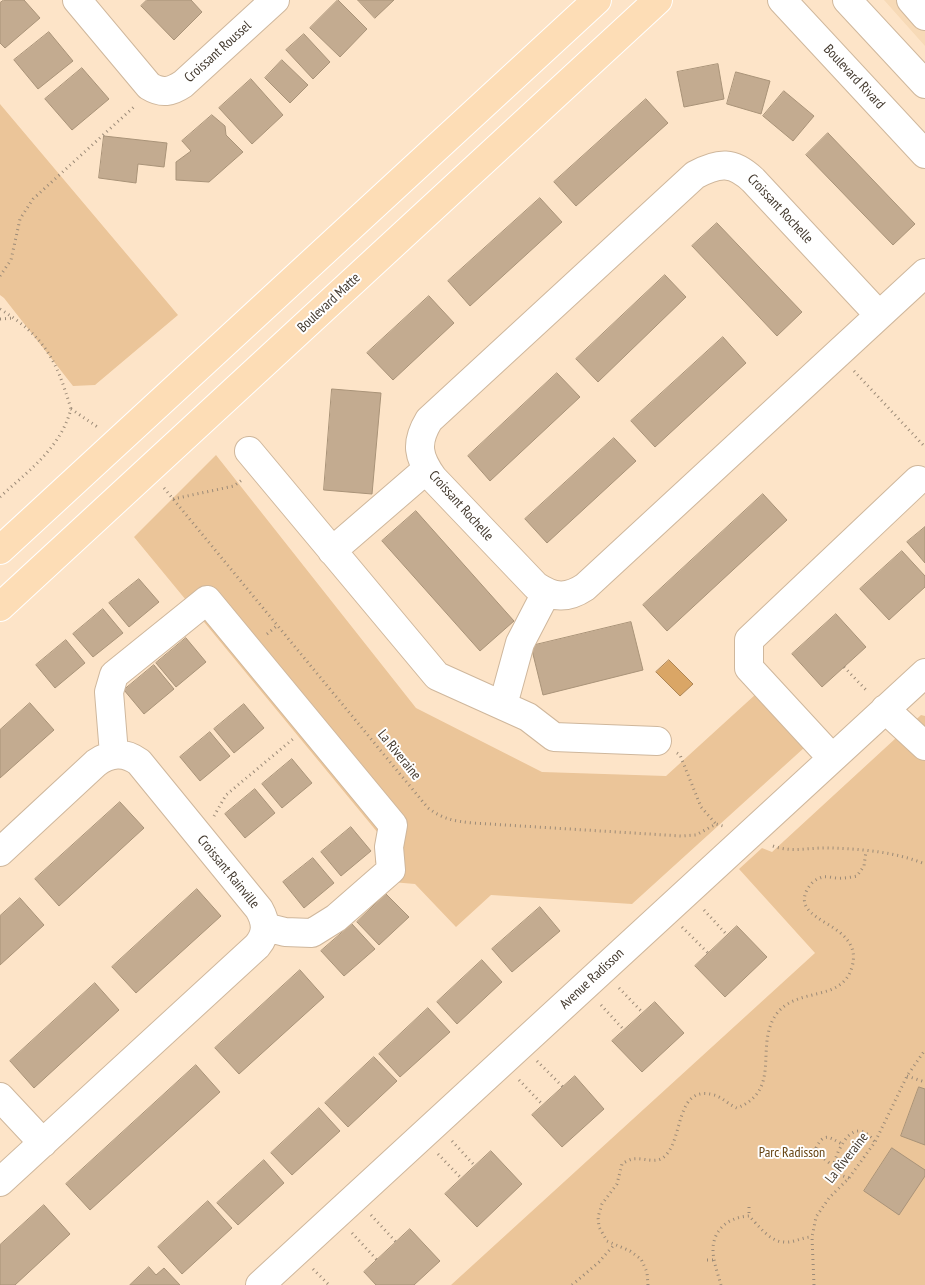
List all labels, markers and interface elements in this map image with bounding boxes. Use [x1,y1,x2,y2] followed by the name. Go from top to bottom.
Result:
[181,18,255,86] street label: Croissant Roussel
[820,41,888,113] street label: Boulevard Rivard
[744,171,816,247] street label: Croissant Rochelle
[294,270,364,336] street label: Boulevard Matte
[425,467,497,545] street label: Croissant Rochelle
[374,727,424,783] street label: La Riveraine
[193,832,263,912] street label: Croissant Rainville
[556,945,628,1013] street label: Avenue Radisson
[822,1129,872,1187] street label: La Riveraine
[759,1145,825,1161] park label: Parc Radisson

